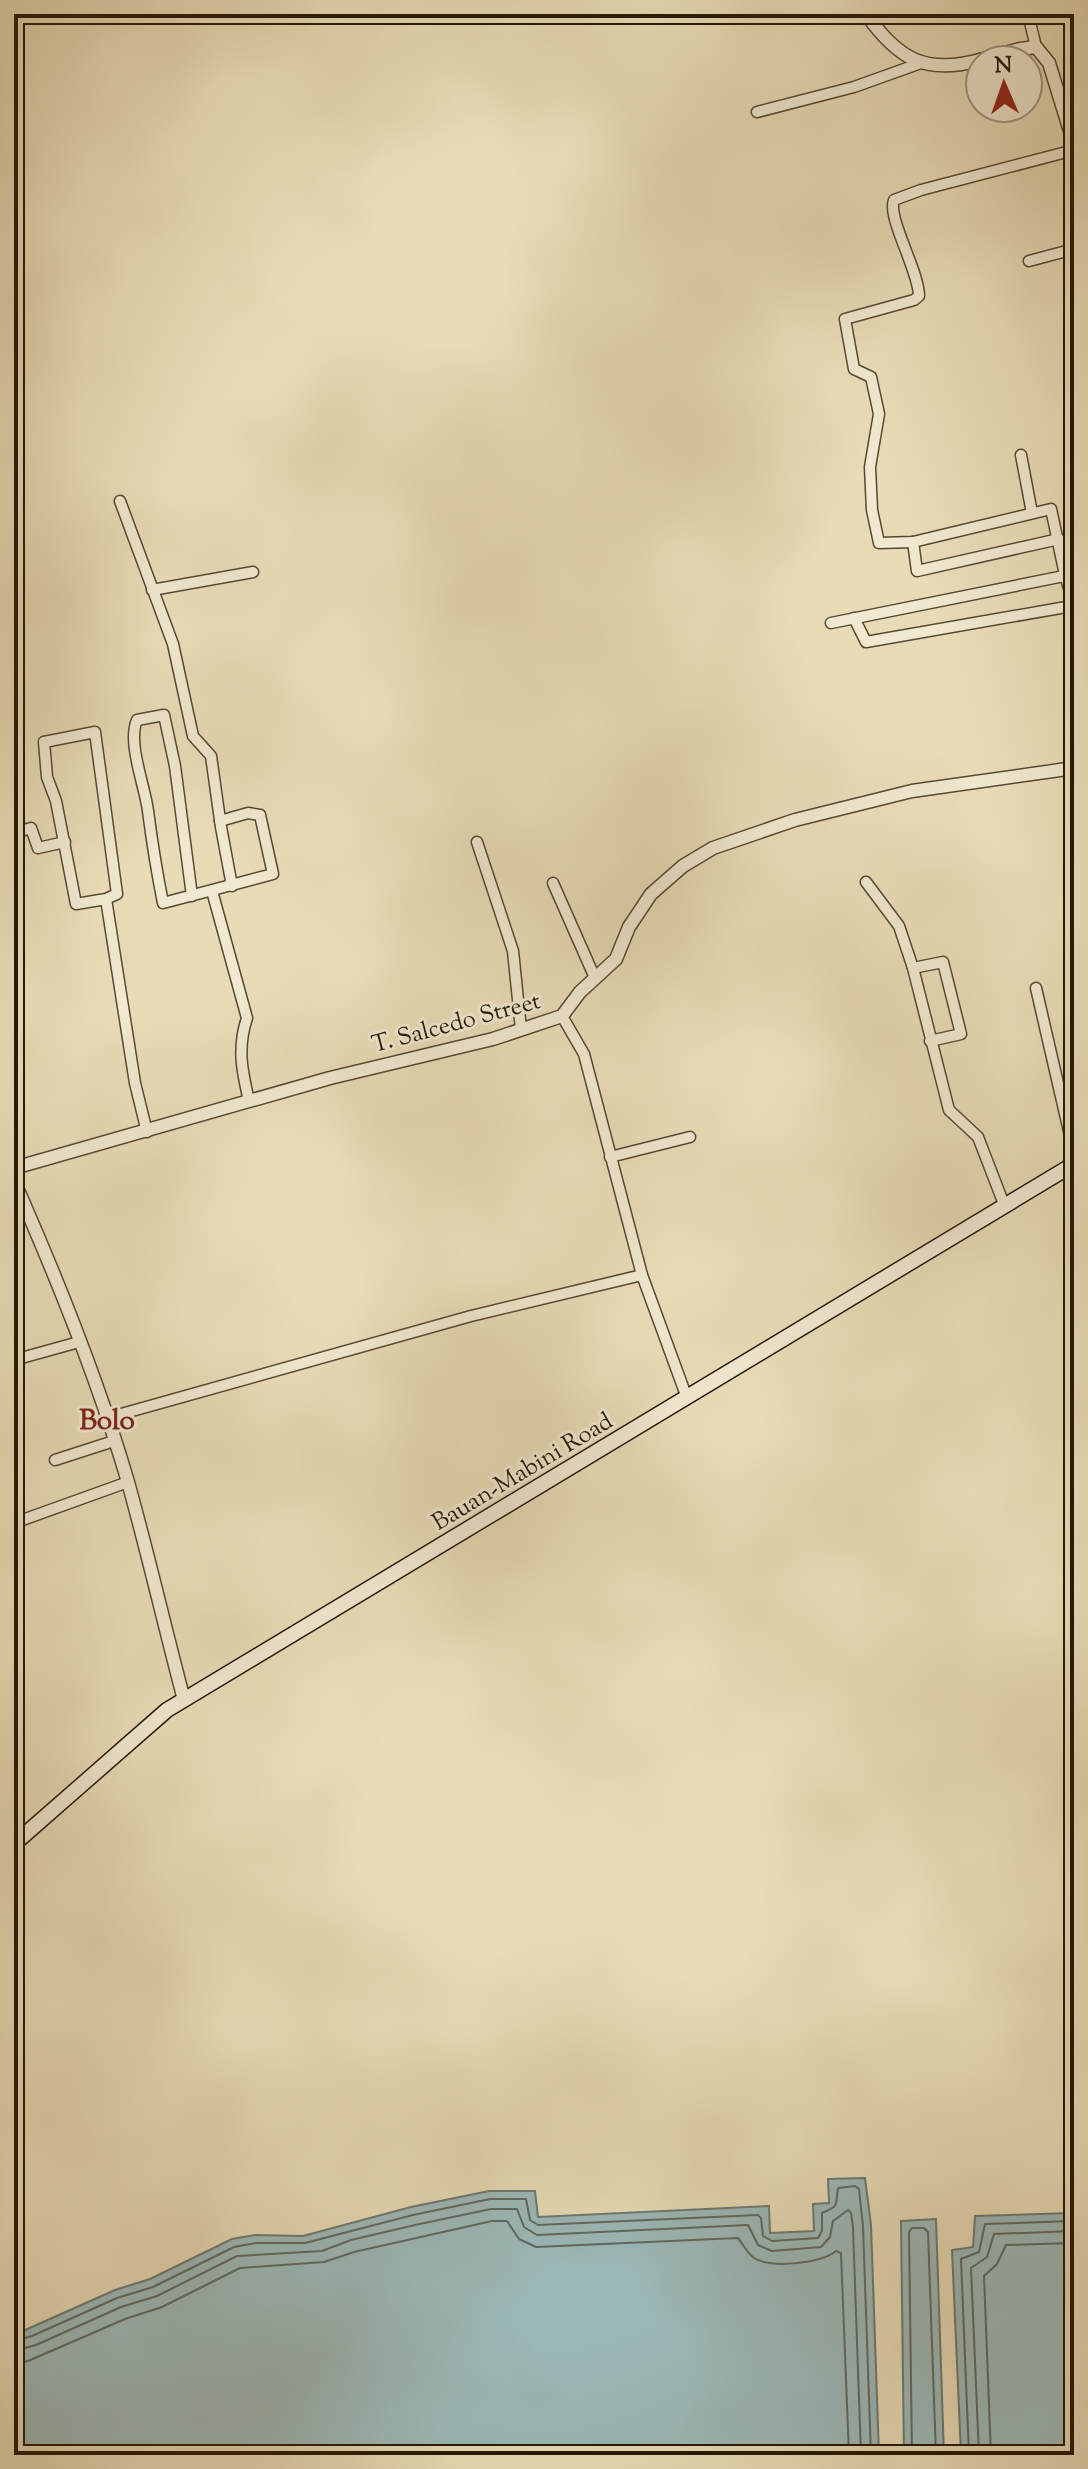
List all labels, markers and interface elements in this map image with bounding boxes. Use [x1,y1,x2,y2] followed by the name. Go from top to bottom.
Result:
[964,44,1044,124] north arrow
[994,51,1013,83] text: N
[368,985,545,1063] street label: T. Salcedo Street
[79,1402,135,1442] district label: Bolo
[426,1405,620,1540] street label: Bauan-Mabini Road

